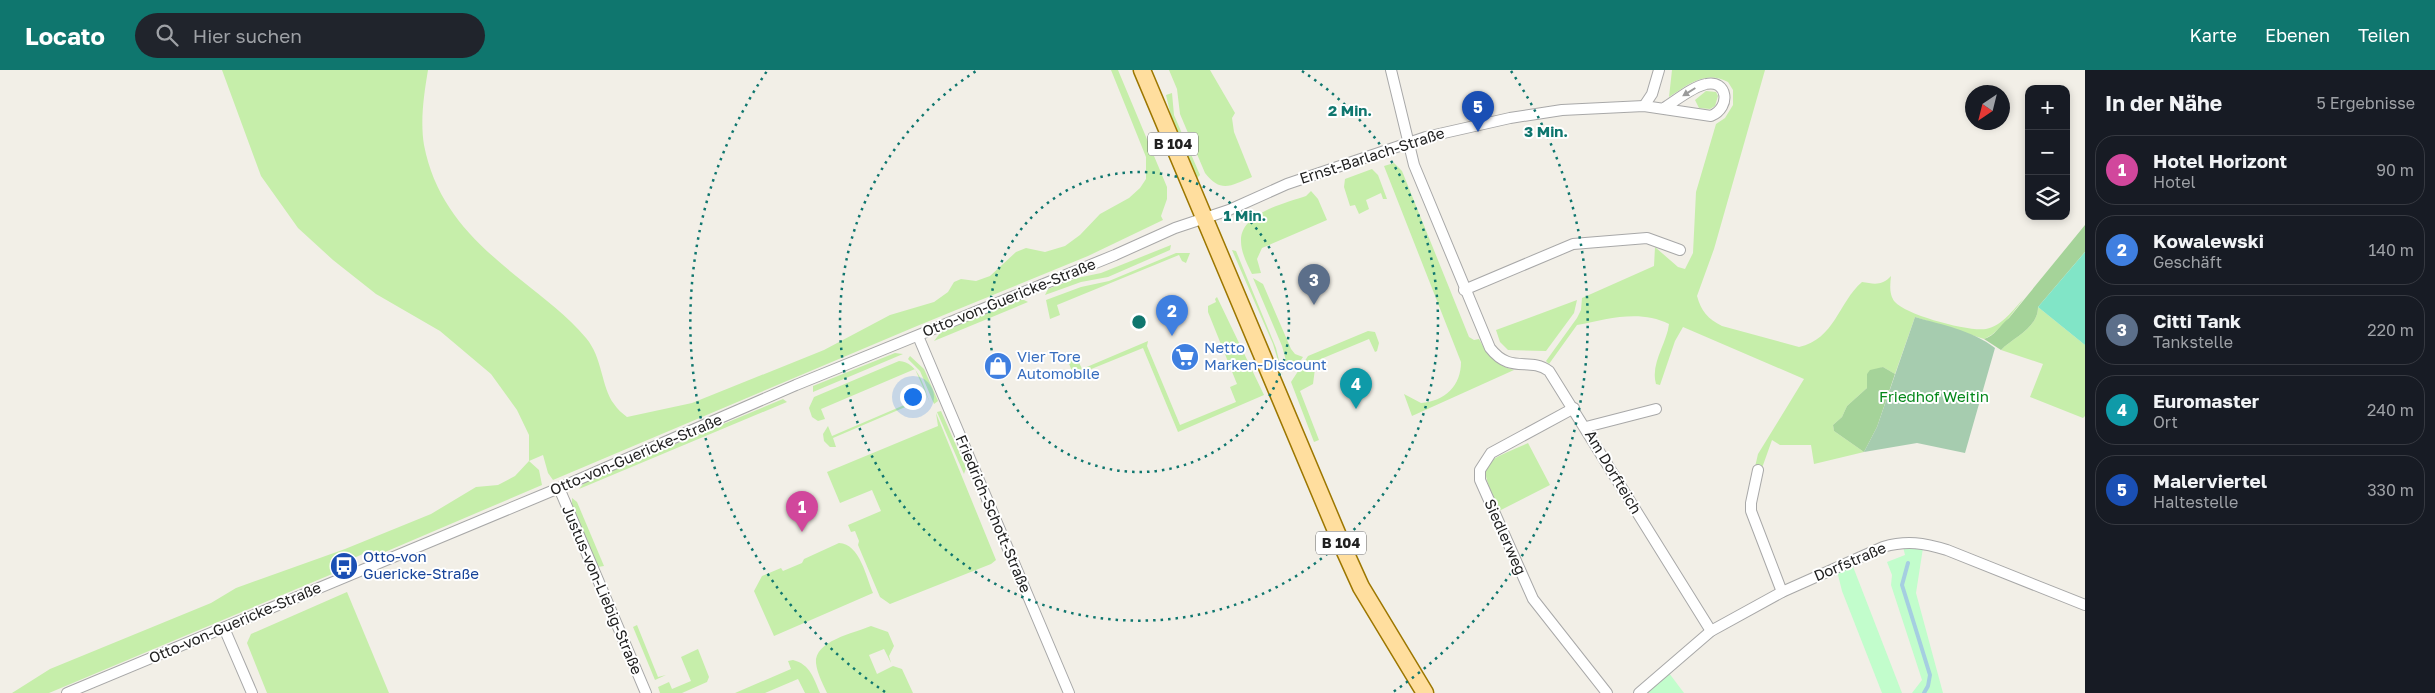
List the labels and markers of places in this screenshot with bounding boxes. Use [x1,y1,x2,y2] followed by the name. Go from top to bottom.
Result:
[1462,91,1494,132] pin: 5
[1298,264,1330,305] pin: 3
[1156,295,1188,336] pin: 2
[1130,313,1148,331] centre of rings
[1204,338,1327,373] place label: Netto Marken-Discount
[1170,342,1200,372] supermarket icon: Netto Marken-Discount
[1017,347,1100,382] place label: Vier Tore Automobile
[983,351,1013,381] shop icon: Vier Tore Automobile
[1340,368,1372,409] pin: 4
[786,491,818,532] pin: 1
[363,547,479,582] place label: Otto-von Guericke-Straße
[329,551,359,581] bus stop icon: Otto-von Guericke-Straße

